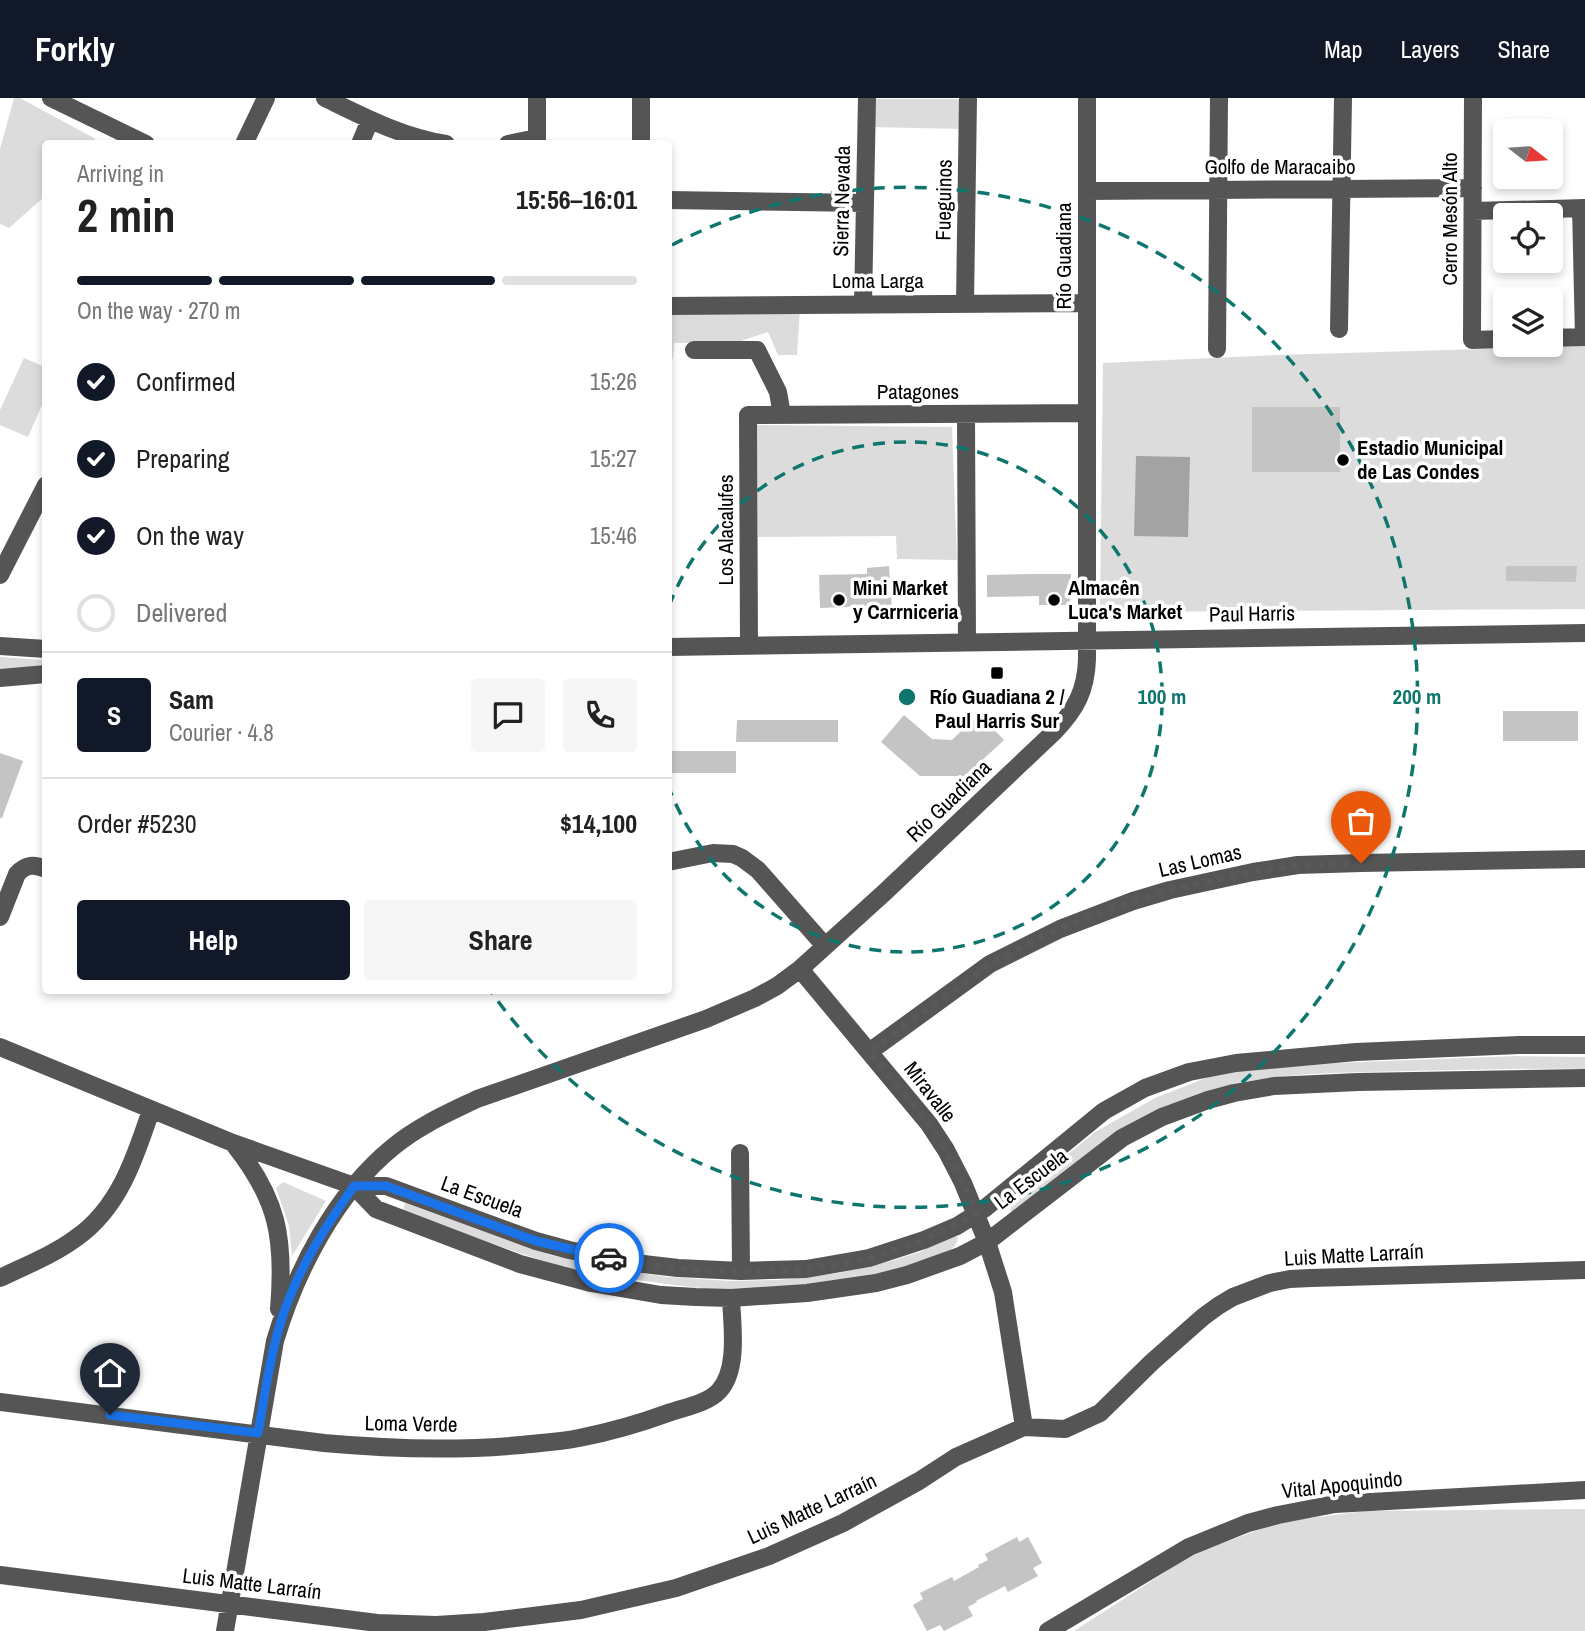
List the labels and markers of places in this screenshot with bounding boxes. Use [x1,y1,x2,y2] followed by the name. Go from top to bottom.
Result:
[1357,433,1503,486] place label: Estadio Municipal de Las Condes
[1335,452,1351,468] marker: Estadio Municipal de Las Condes
[853,573,959,626] place label: Mini Market y Carrniceria
[1068,573,1182,626] place label: Almacên Luca's Market
[831,592,847,608] marker: Mini Market y Carrniceria
[1046,592,1062,608] marker: Almacên Luca's Market
[989,665,1005,681] marker: Río Guadiana 2 / Paul Harris Sur
[930,682,1065,735] place label: Río Guadiana 2 / Paul Harris Sur
[895,685,919,709] centre of rings
[1331,791,1391,863] pin
[80,1343,140,1415] pin

